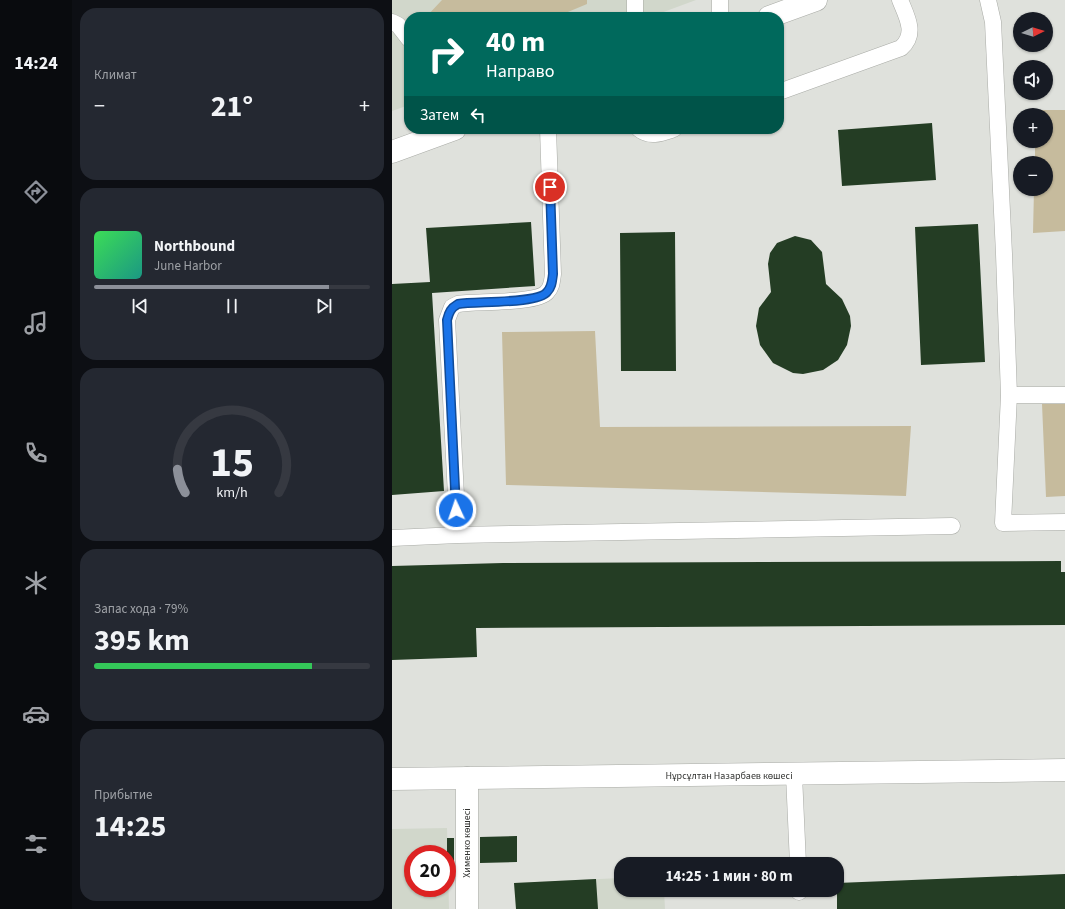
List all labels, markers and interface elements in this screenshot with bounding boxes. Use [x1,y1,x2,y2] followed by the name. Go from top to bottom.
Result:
[1013,12,1053,52] north arrow
[1013,12,1053,196] map controls
[486,22,545,62] text: 40 m
[420,28,472,80] icon: right
[14,51,58,76] text: 14:24
[486,59,554,84] text: Направо
[1013,60,1053,100] button: sound
[94,66,137,84] text: Климат
[211,85,253,128] text: 21°
[94,90,105,122] text: −
[359,90,370,122] text: +
[467,104,489,126] icon: left
[420,105,459,126] text: Затем
[1013,108,1053,148] button: +
[1013,156,1053,196] button: −
[533,170,567,204] pin
[539,176,561,198] icon: arrive
[22,178,50,206] icon: directions
[154,236,235,257] text: Northbound
[154,257,222,275] text: June Harbor
[129,295,151,317] icon: previous
[221,295,243,317] icon: pause
[313,295,335,317] icon: next
[22,309,50,337] icon: music
[210,432,254,492] text: 15
[22,439,50,467] icon: phone
[216,481,248,502] text: km/h
[435,489,477,531] position arrow
[22,569,50,597] icon: climate
[94,600,188,618] text: Запас хода · 79%
[94,619,190,662] text: 395 km
[22,700,50,728] icon: car
[665,769,793,783] street label: Нұрсұлтан Назарбаев көшесі
[94,786,153,804] text: Прибытие
[94,805,166,848] text: 14:25
[460,808,474,878] street label: Хименко көшесі
[22,830,50,858] icon: filters
[404,845,456,897] speed limit sign: 20
[665,866,793,887] text: 14:25 · 1 мин · 80 m

